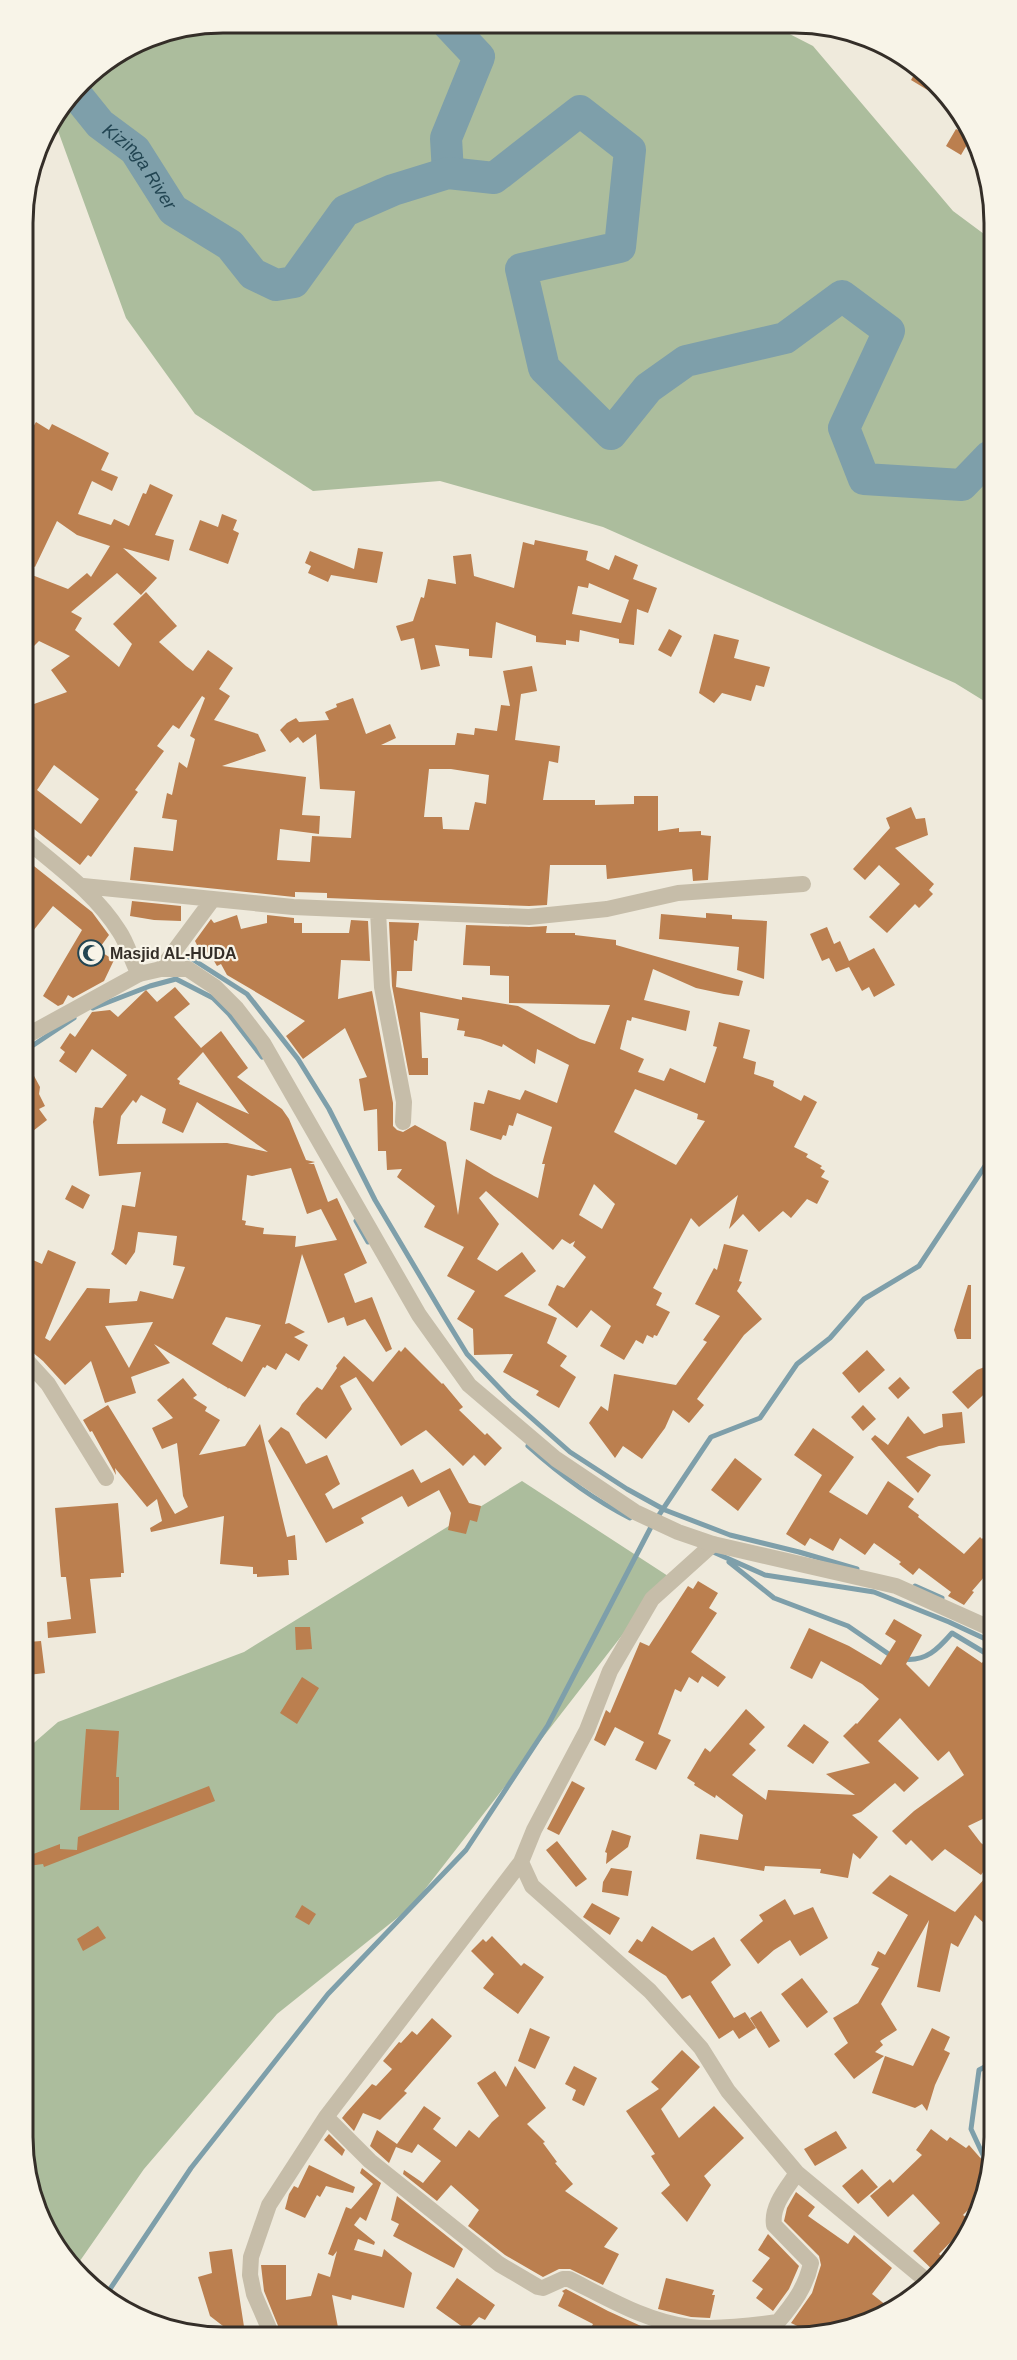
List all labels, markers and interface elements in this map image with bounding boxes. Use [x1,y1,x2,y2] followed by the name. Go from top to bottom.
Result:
[99,120,181,214] water label: Kizinga River
[76,938,106,968] mosque icon: Masjid AL-HUDA
[110,945,237,962] place label: Masjid AL-HUDA

